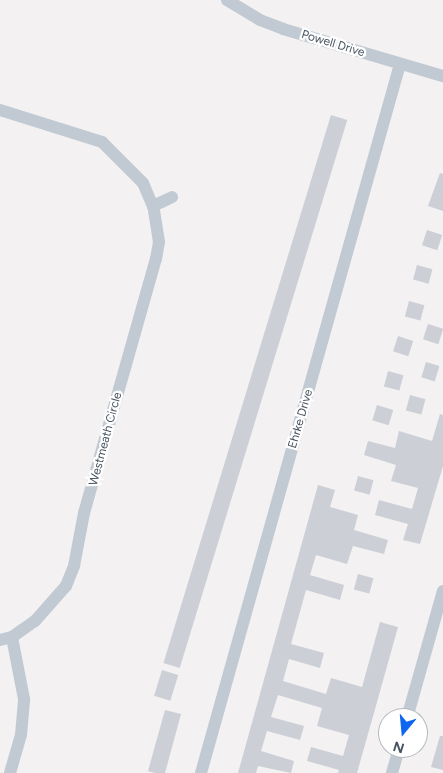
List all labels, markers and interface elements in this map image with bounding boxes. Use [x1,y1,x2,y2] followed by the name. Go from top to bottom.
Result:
[300,28,366,60] street label: Powell Drive
[286,388,316,450] street label: Ehrke Drive
[87,391,125,487] street label: Westmeath Circle
[378,708,428,758] north arrow
[391,737,406,757] text: N

